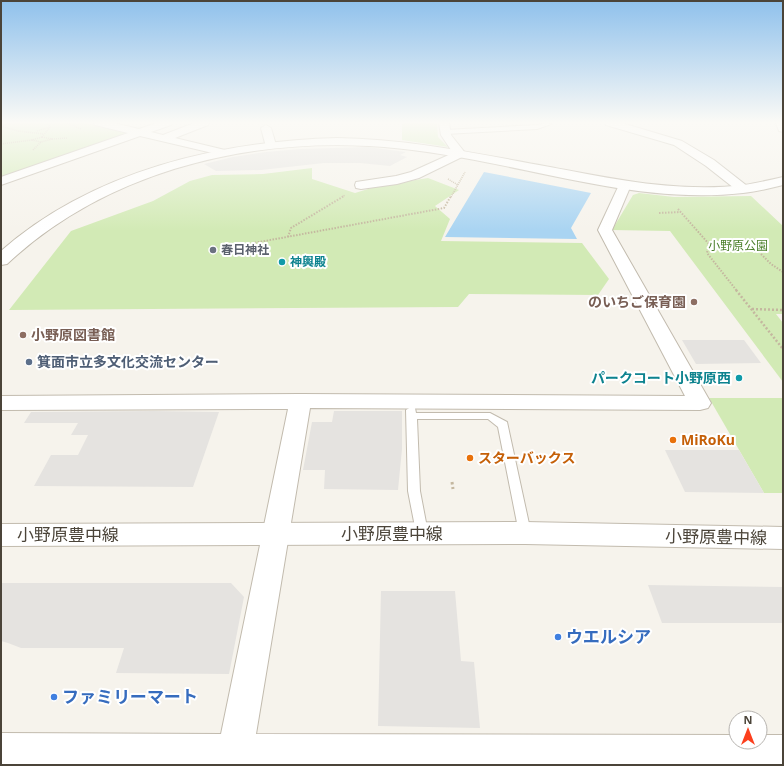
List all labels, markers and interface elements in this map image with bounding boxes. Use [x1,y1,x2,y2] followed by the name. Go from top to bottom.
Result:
[708,237,768,254] park label: 小野原公園
[221,241,269,258] place label: 春日神社
[208,245,218,255] marker: 春日神社
[290,253,326,270] place label: 神輿殿
[277,257,287,267] marker: 神輿殿
[588,292,686,311] place label: のいちご保育園
[689,297,699,307] marker: のいちご保育園
[31,325,115,344] place label: 小野原図書館
[18,330,28,340] marker: 小野原図書館
[37,352,219,371] place label: 箕面市立多文化交流センター
[24,357,34,367] marker: 箕面市立多文化交流センター
[591,368,731,387] place label: パークコート小野原西
[734,373,744,383] marker: パークコート小野原西
[681,430,735,449] place label: MiRoKu
[668,435,678,445] marker: MiRoKu
[478,448,575,467] place label: スターバックス
[465,453,475,463] marker: スターバックス
[341,522,443,545] street label: 小野原豊中線
[17,523,119,546] street label: 小野原豊中線
[665,524,767,549] street label: 小野原豊中線
[566,625,651,648] place label: ウエルシア
[553,632,563,642] marker: ウエルシア
[62,685,198,708] place label: ファミリーマート
[49,692,59,702] marker: ファミリーマート
[728,710,768,750] north arrow
[744,712,752,727] text: N

